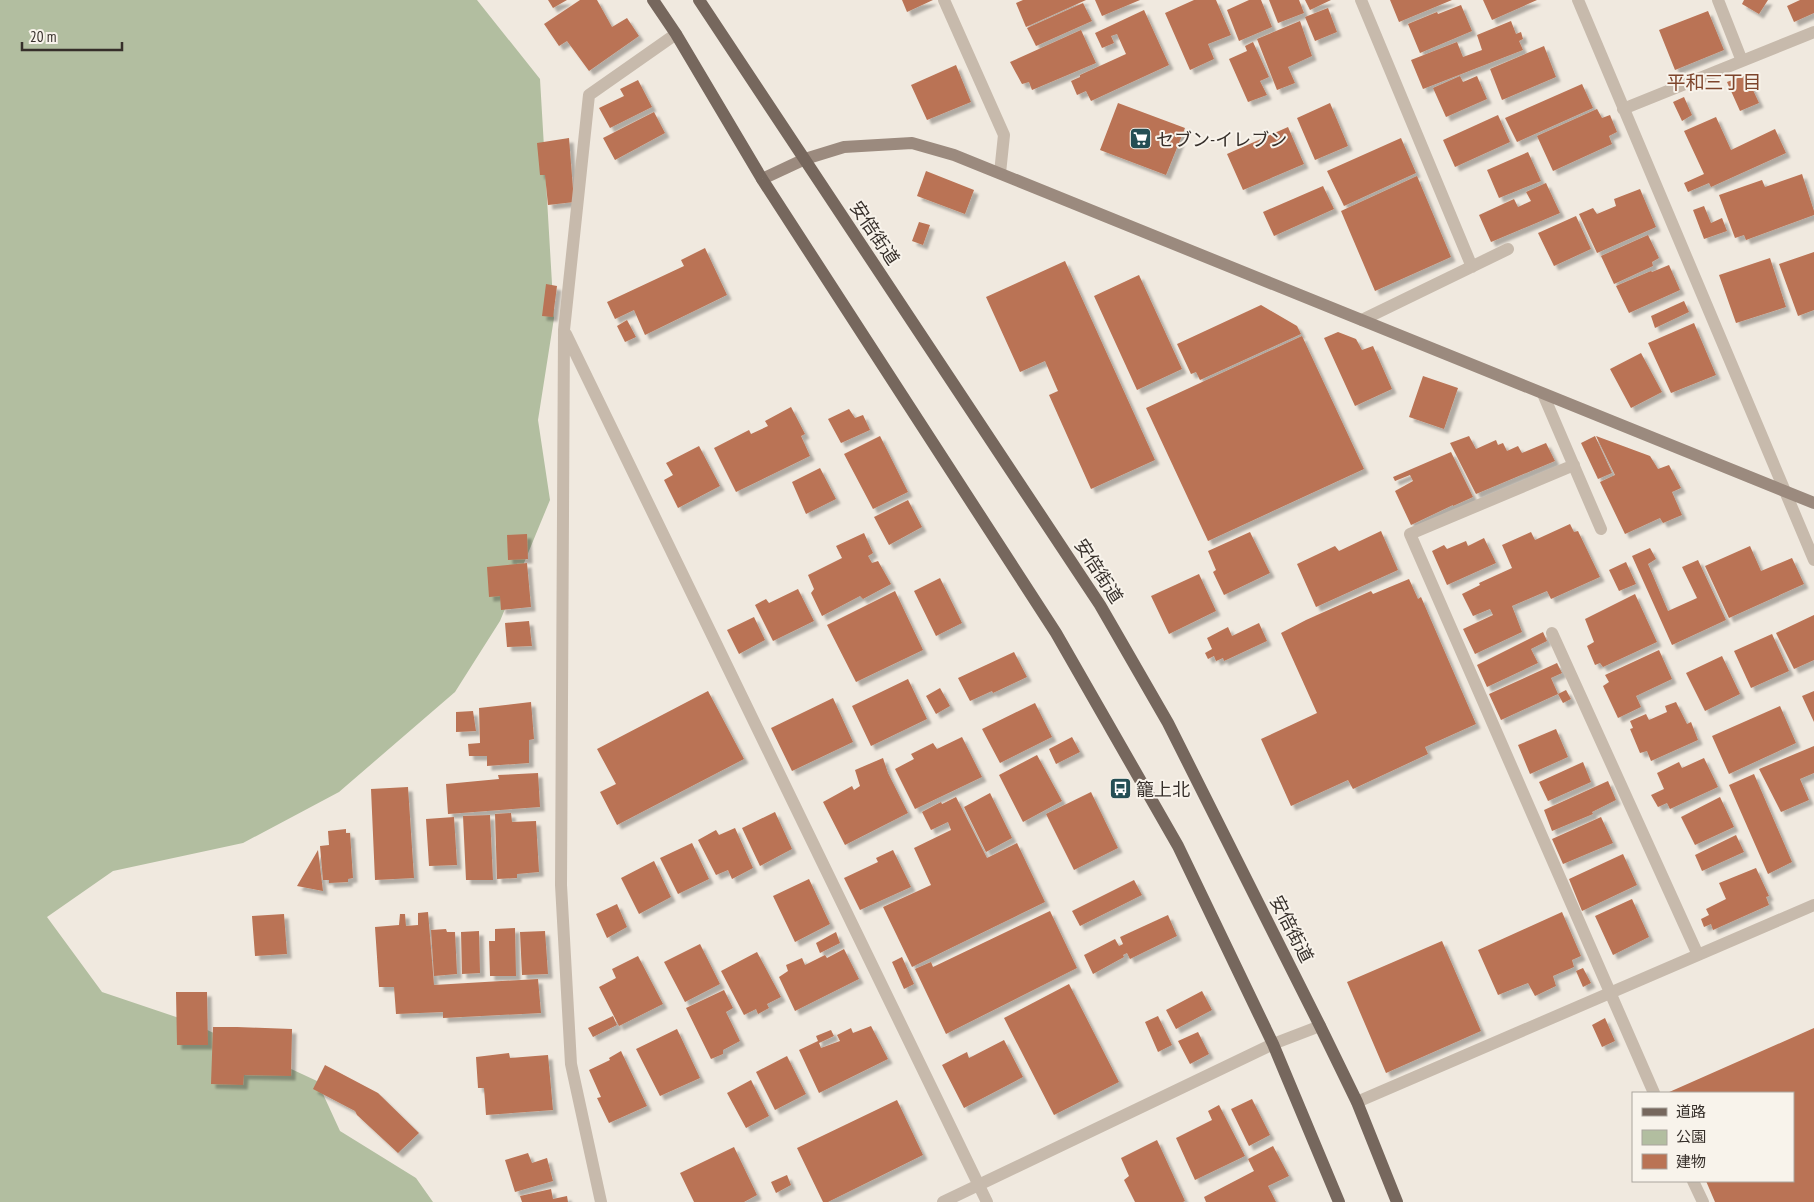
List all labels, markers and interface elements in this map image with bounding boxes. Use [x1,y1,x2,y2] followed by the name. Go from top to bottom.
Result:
[22,20,122,52] scale bar
[30,27,56,46] text: 20 m
[1666,70,1762,94] district label: 平和三丁目
[1128,127,1152,151] supermarket icon: セブン-イレブン
[1156,128,1287,151] place label: セブン-イレブン
[845,197,905,269] street label: 安倍街道
[1070,535,1128,607] street label: 安倍街道
[1108,777,1132,801] bus stop icon: 籠上北
[1136,778,1190,801] place label: 籠上北
[1265,892,1319,966] street label: 安倍街道
[1632,1092,1794,1182] legend
[1676,1102,1706,1121] text: 道路
[1676,1127,1706,1146] text: 公園
[1676,1152,1706,1171] text: 建物

